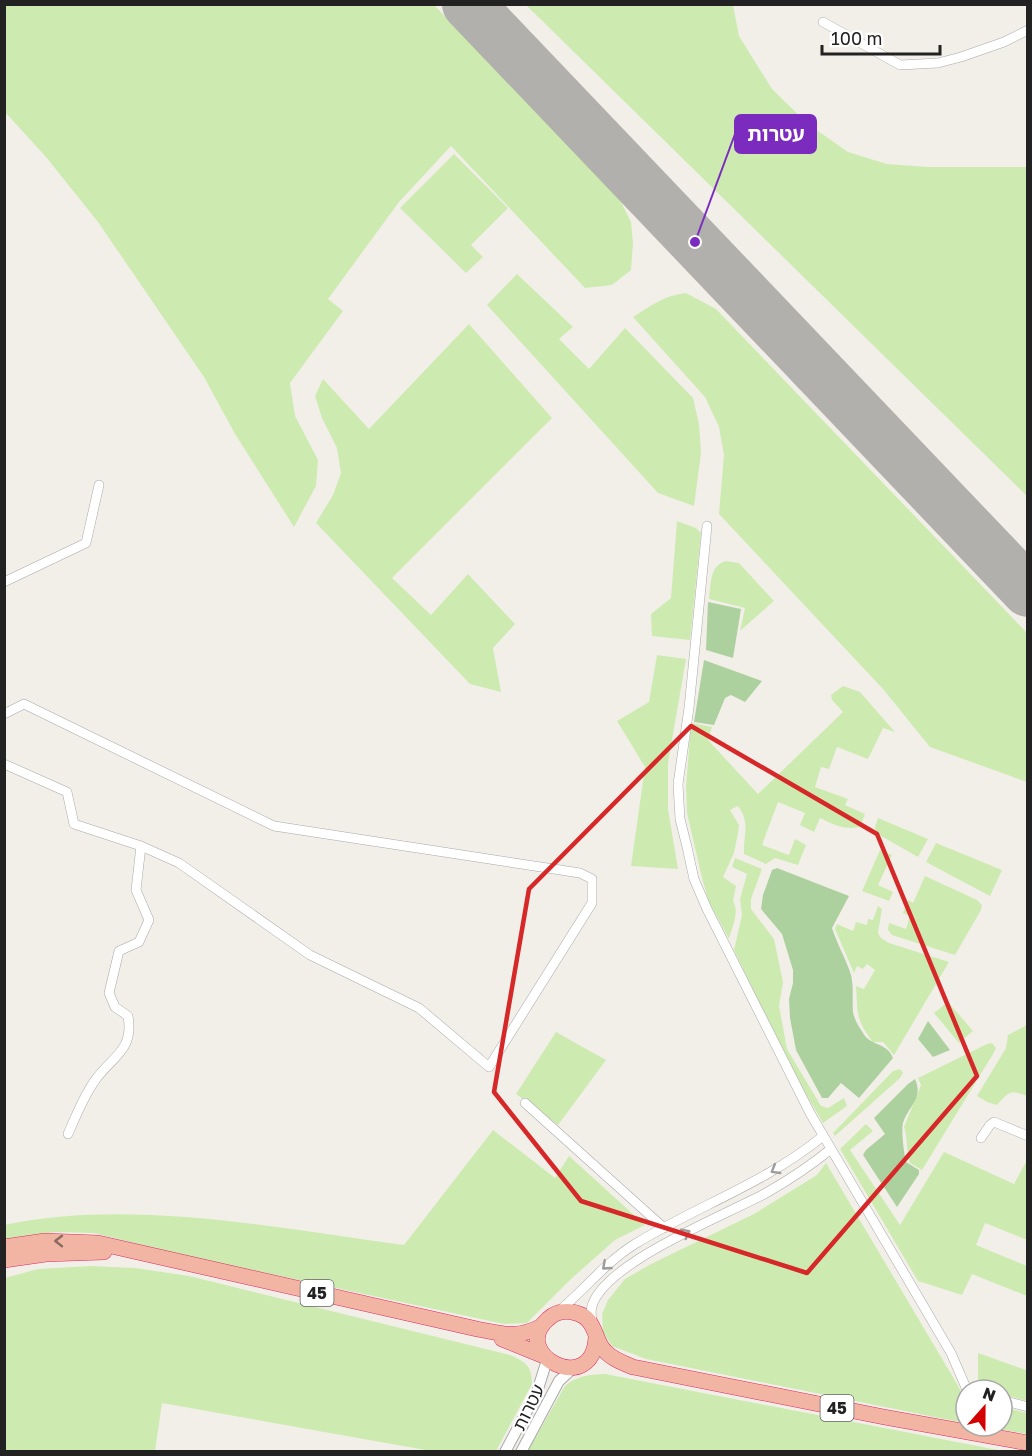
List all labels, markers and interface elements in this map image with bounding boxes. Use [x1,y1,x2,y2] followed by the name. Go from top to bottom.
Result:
[822,18,940,56] scale bar
[831,27,882,49] text: 100 m
[735,115,816,153] callout: עטרות
[747,121,805,145] text: עטרות
[771,1163,782,1174] one-way arrow
[680,1229,691,1241] one-way arrow
[54,1235,63,1247] one-way arrow
[602,1259,613,1270] one-way arrow
[300,1280,334,1306] road number: 45
[954,1378,1014,1438] north arrow
[507,1380,549,1434] street label: עטרות
[980,1382,999,1406] text: N
[820,1395,854,1421] road number: 45

